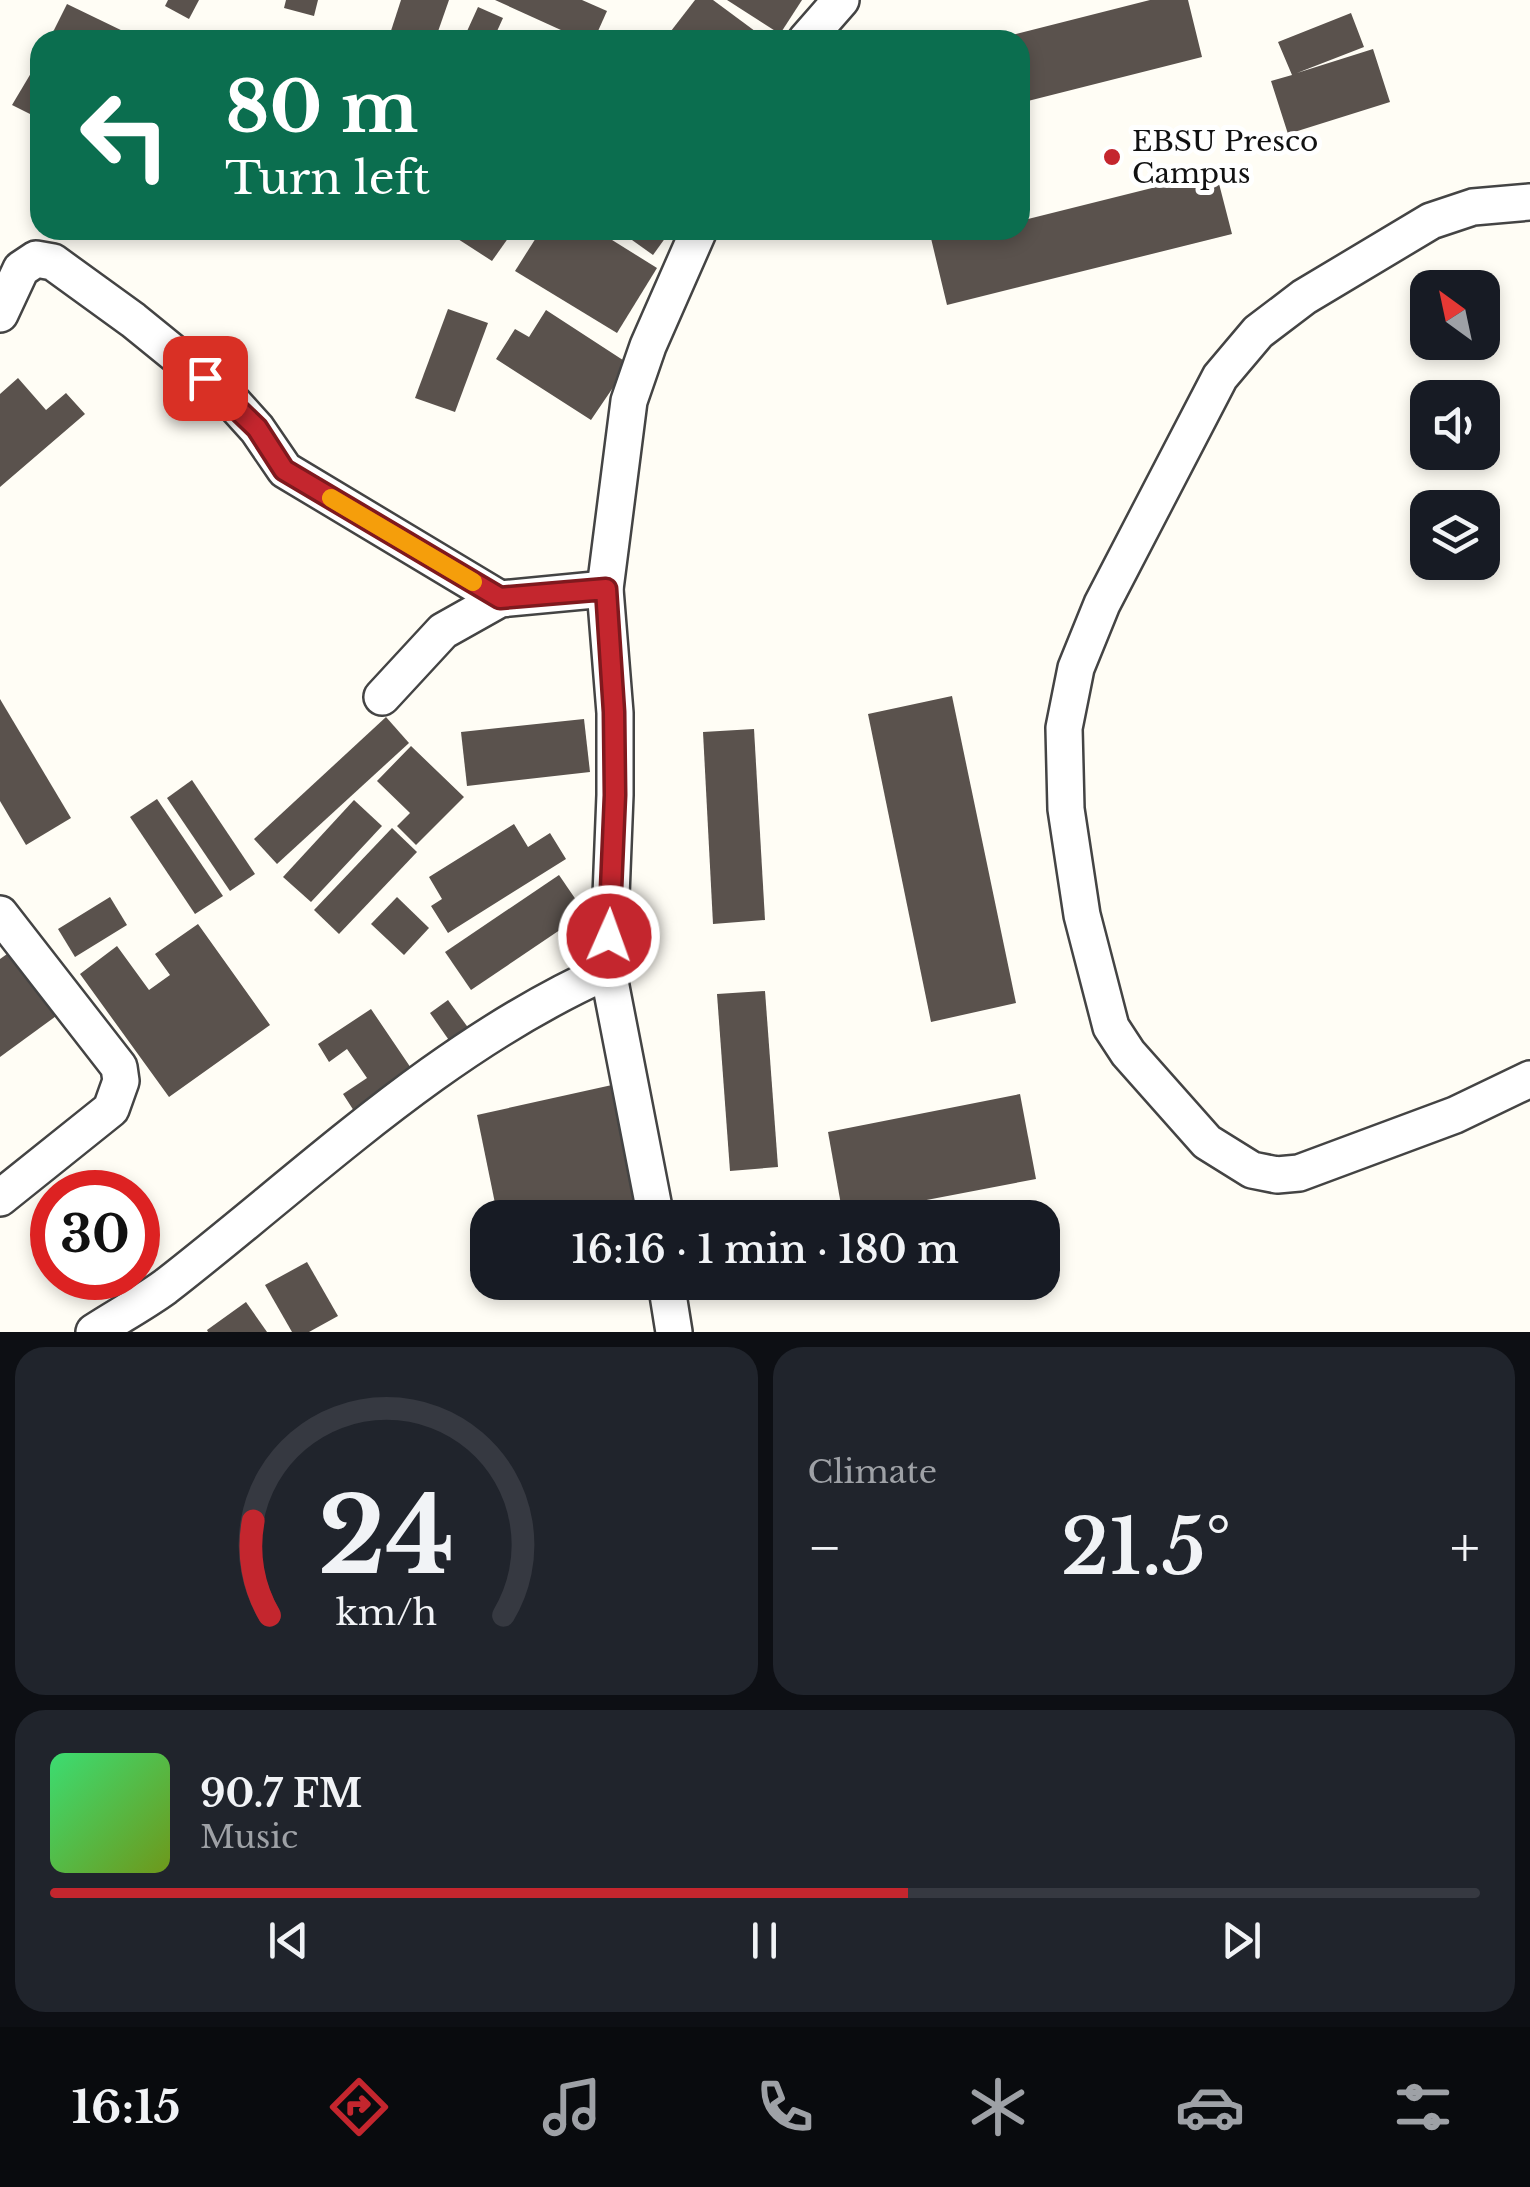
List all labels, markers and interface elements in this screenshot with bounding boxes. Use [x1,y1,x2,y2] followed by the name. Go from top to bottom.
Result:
[225,64,418,151] text: 80 m
[60,70,190,200] icon: left
[1132,124,1318,191] place label: EBSU Presco Campus
[1101,146,1123,168] marker: EBSU Presco Campus
[225,150,430,206] text: Turn left
[1410,270,1500,360] north arrow
[1410,270,1500,580] map controls
[163,336,248,421] pin
[178,351,233,406] icon: arrive
[1410,380,1500,470] button: sound
[1410,490,1500,580] button: layers
[557,884,661,988] position arrow
[30,1170,160,1300] speed limit sign: 30
[571,1226,959,1273] text: 16:16 · 1 min · 180 m
[808,1452,937,1492] text: Climate
[318,1472,455,1601] text: 24
[1061,1501,1231,1594] text: 21.5°
[808,1514,842,1582] text: −
[1450,1514,1480,1582] text: +
[336,1590,437,1635] text: km/h
[200,1770,362,1817] text: 90.7 FM
[200,1817,298,1857] text: Music
[261,1913,316,1968] icon: previous
[737,1913,792,1968] icon: pause
[1214,1913,1269,1968] icon: next
[324,2072,394,2142] icon: directions
[537,2072,607,2142] icon: music
[750,2072,820,2142] icon: phone
[963,2072,1033,2142] icon: climate
[1175,2072,1245,2142] icon: car
[1388,2072,1458,2142] icon: filters
[71,2079,181,2135] text: 16:15

